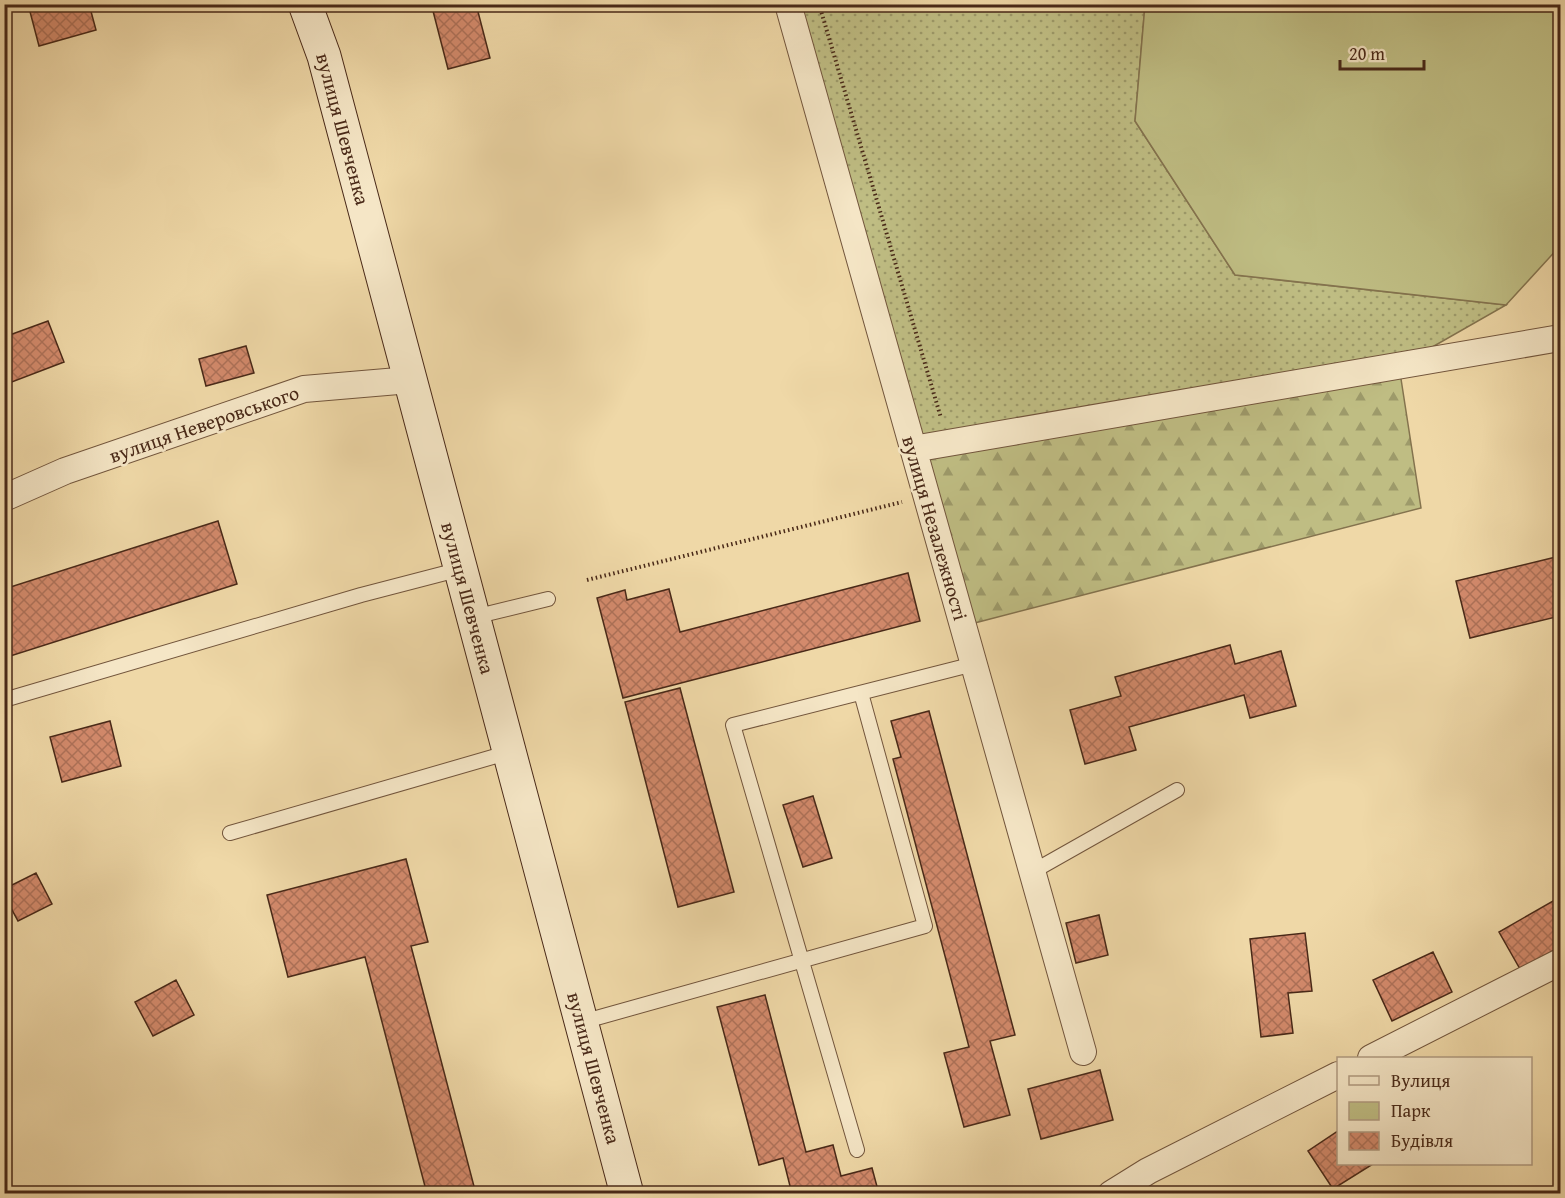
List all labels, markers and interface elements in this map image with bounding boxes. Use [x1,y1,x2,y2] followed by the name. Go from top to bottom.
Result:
[1340,33,1424,71] scale bar
[1349,40,1385,67] text: 20 m
[309,50,378,209] street label: вулиця Шевченка
[105,377,303,470] street label: вулиця Неверовського
[895,432,976,624] street label: вулиця Незалежності
[434,519,503,678] street label: вулиця Шевченка
[560,989,629,1148] street label: вулиця Шевченка
[1337,1057,1532,1165] legend
[1391,1067,1450,1094] text: Вулиця
[1391,1097,1431,1124] text: Парк
[1391,1127,1453,1154] text: Будівля

